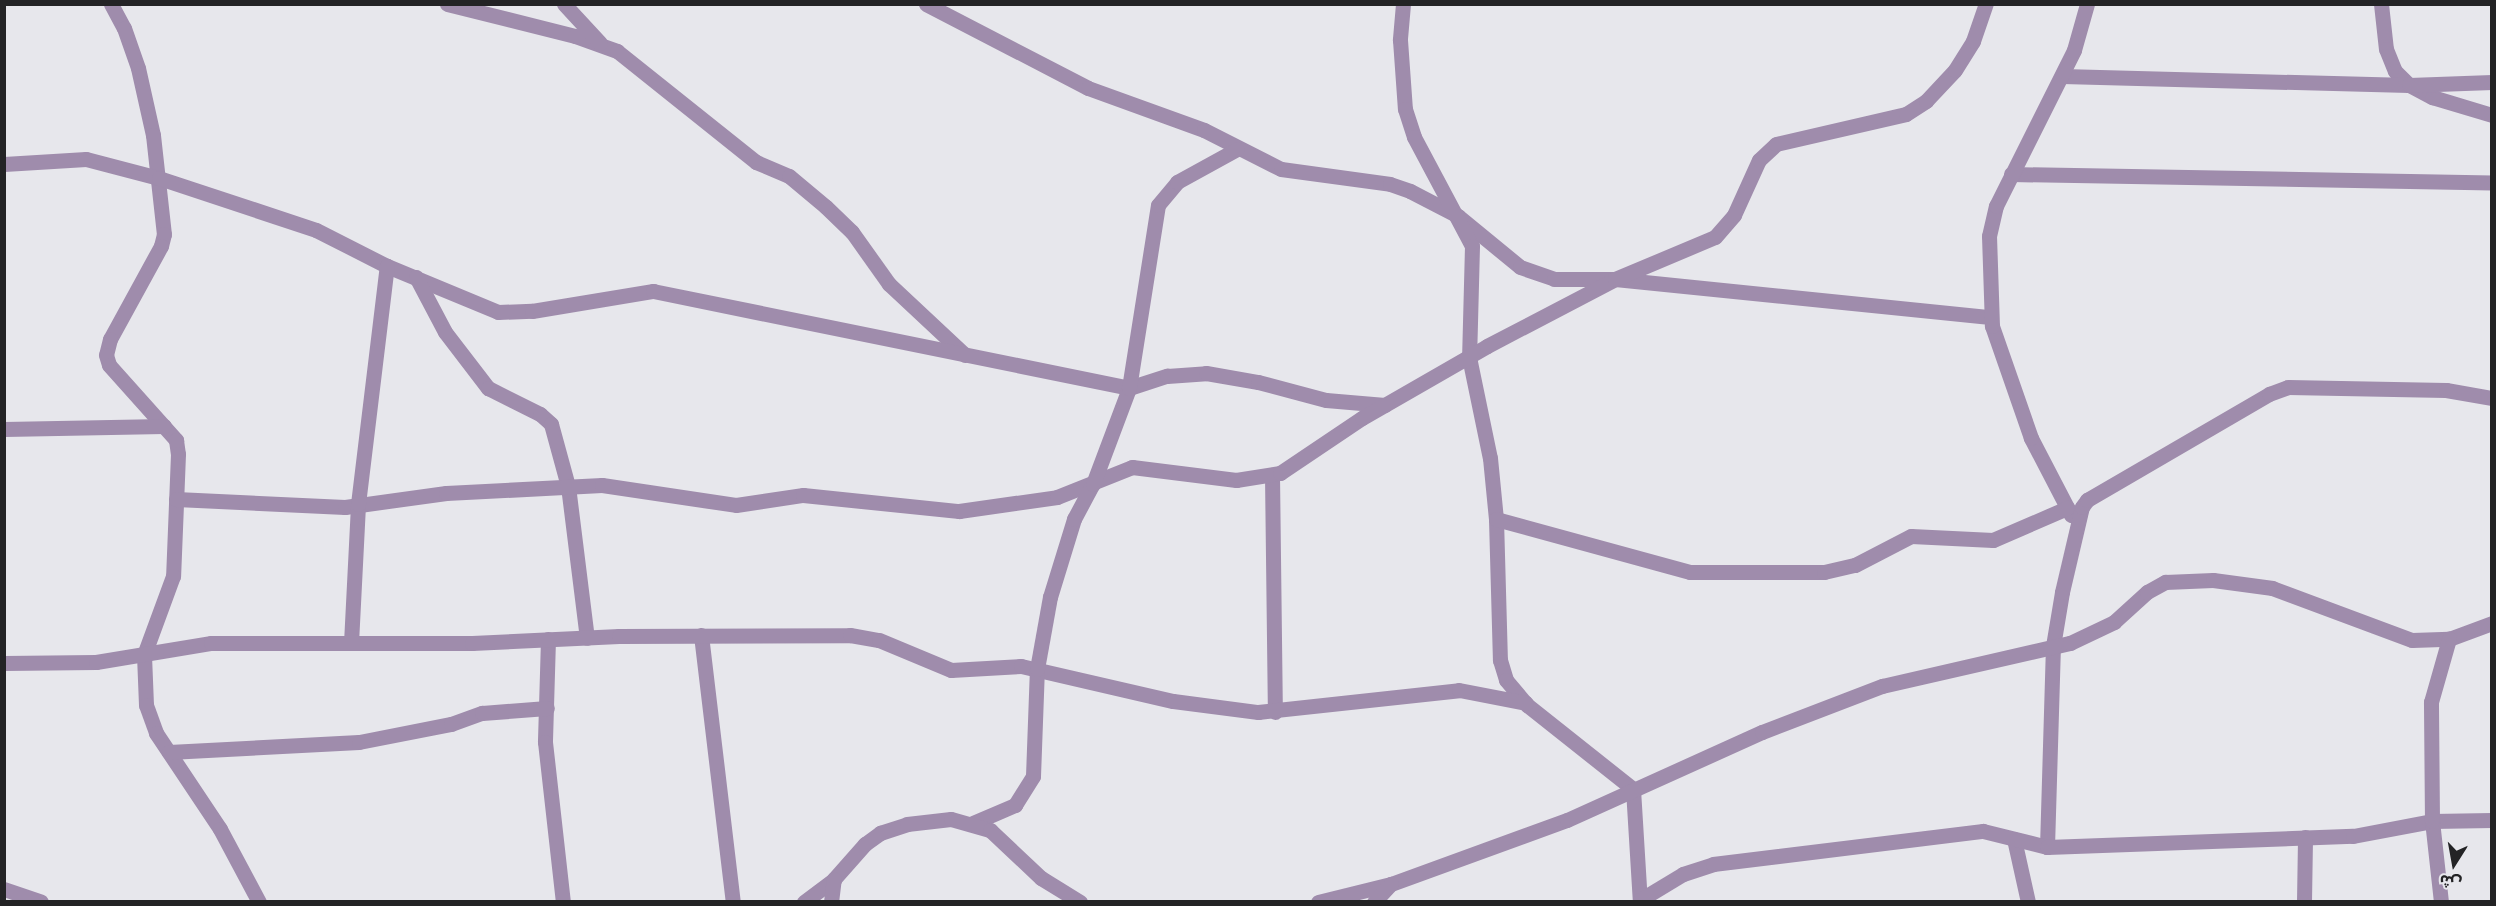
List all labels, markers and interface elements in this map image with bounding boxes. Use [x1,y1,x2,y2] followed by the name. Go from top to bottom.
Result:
[2424,834,2484,894] north arrow
[2438,872,2463,893] text: ش

